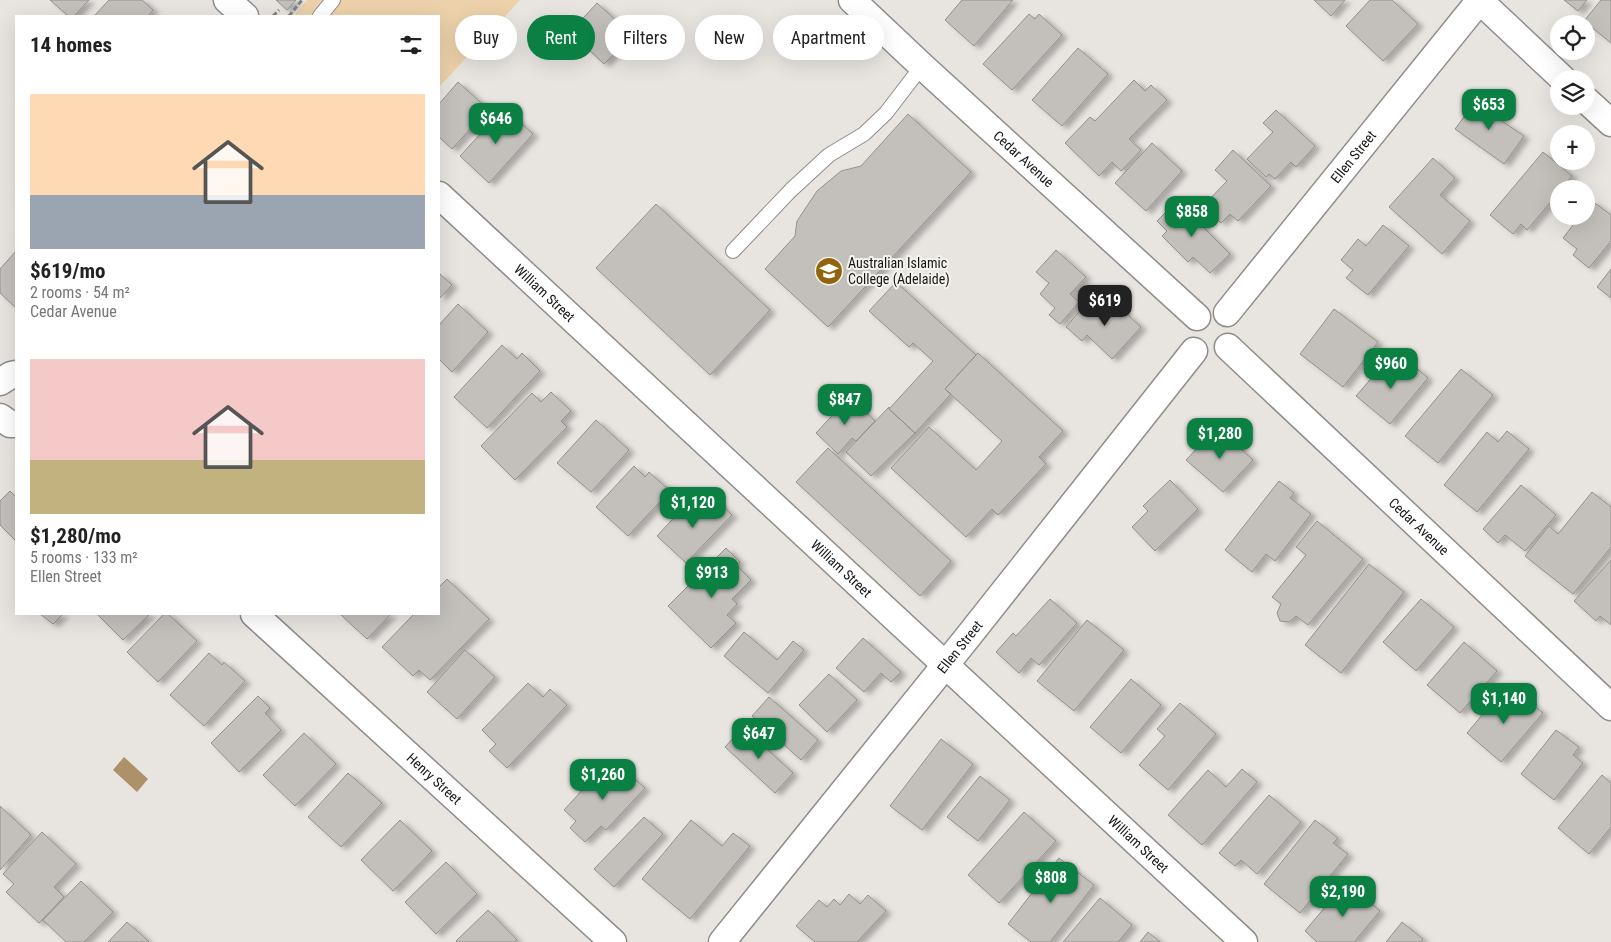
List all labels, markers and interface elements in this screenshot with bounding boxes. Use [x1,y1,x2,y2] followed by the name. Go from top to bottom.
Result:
[455,15,517,60] chip: Buy
[527,15,595,60] chip: Rent
[605,15,685,60] chip: Filters
[695,15,763,60] chip: New
[773,15,884,60] chip: Apartment
[1550,15,1595,225] map controls
[1550,15,1595,60] button: locate
[397,31,425,59] icon: filters
[30,33,112,57] text: 14 homes
[1550,70,1595,115] button: layers
[1459,88,1519,131] pin: $653
[1473,95,1505,114] text: $653
[466,102,526,145] pin: $646
[480,109,512,128] text: $646
[1550,125,1595,170] button: +
[183,127,273,217] icon: home
[990,127,1058,191] street label: Cedar Avenue
[1327,127,1379,186] street label: Ellen Street
[1550,180,1595,225] button: −
[1162,196,1222,238] pin: $858
[1176,202,1208,221] text: $858
[848,255,950,288] place label: Australian Islamic College (Adelaide)
[814,256,844,286] school or university icon: Australian Islamic College (Adelaide)
[30,259,105,283] text: $619/mo
[511,261,578,325] street label: William Street
[30,283,130,302] text: 2 rooms · 54 m²
[1075,284,1135,327] pin: $619
[1089,291,1121,310] text: $619
[30,302,117,321] text: Cedar Avenue
[1361,348,1421,390] pin: $960
[1375,354,1407,373] text: $960
[815,384,875,426] pin: $847
[829,390,861,409] text: $847
[183,392,273,482] icon: home
[1179,418,1261,460] pin: $1,280
[1198,424,1242,443] text: $1,280
[652,486,734,529] pin: $1,120
[671,493,715,512] text: $1,120
[1386,495,1452,559] street label: Cedar Avenue
[30,524,121,548] text: $1,280/mo
[808,536,875,600] street label: William Street
[30,548,138,567] text: 5 rooms · 133 m²
[682,556,742,599] pin: $913
[696,563,728,582] text: $913
[30,567,102,586] text: Ellen Street
[934,617,986,676] street label: Ellen Street
[1463,682,1545,725] pin: $1,140
[1482,689,1526,708] text: $1,140
[729,718,789,760] pin: $647
[743,724,775,743] text: $647
[404,750,465,808] street label: Henry Street
[562,758,644,801] pin: $1,260
[581,765,625,784] text: $1,260
[1105,812,1172,876] street label: William Street
[1021,862,1081,904] pin: $808
[1035,868,1067,887] text: $808
[1302,876,1384,918] pin: $2,190
[1321,882,1365,901] text: $2,190

